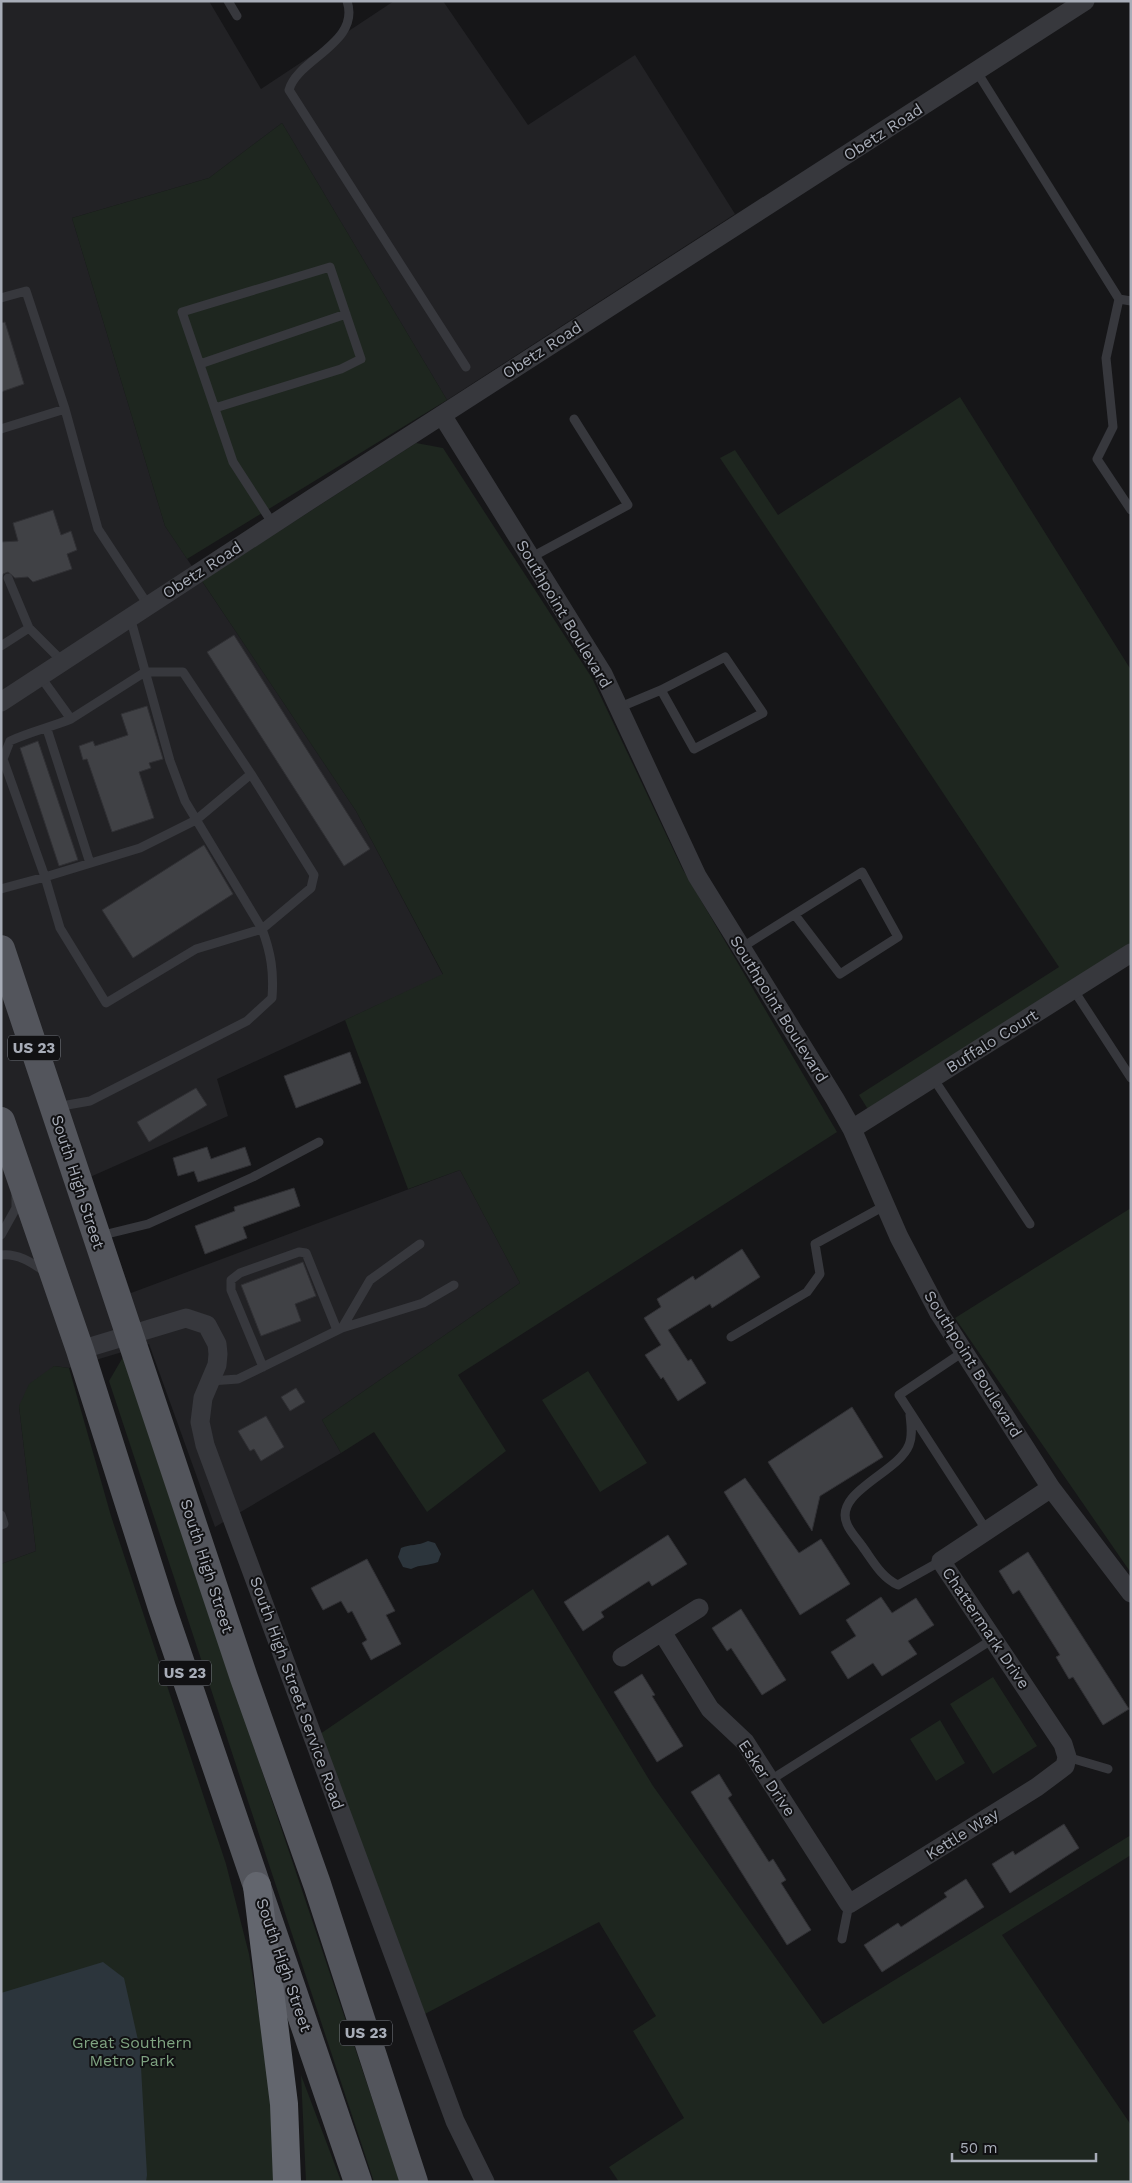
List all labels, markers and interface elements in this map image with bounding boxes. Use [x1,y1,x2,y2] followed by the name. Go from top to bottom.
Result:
[840,99,926,165] street label: Obetz Road
[499,317,585,383] street label: Obetz Road
[512,536,616,692] street label: Southpoint Boulevard
[159,537,245,603] street label: Obetz Road
[726,932,832,1086] street label: Southpoint Boulevard
[943,1005,1042,1077] street label: Buffalo Court
[8,1036,60,1060] road number: US 23
[47,1113,109,1252] street label: South High Street
[920,1287,1026,1441] street label: Southpoint Boulevard
[176,1497,238,1636] street label: South High Street
[938,1564,1034,1692] street label: Chattermark Drive
[246,1574,348,1812] street label: South High Street Service Road
[159,1660,211,1686] road number: US 23
[734,1736,800,1820] street label: Esker Drive
[922,1804,1002,1864] street label: Kettle Way
[252,1896,316,2034] street label: South High Street
[340,2020,392,2046] road number: US 23
[72,2033,192,2070] park label: Great Southern Metro Park
[952,2130,1096,2162] scale bar
[960,2139,997,2157] text: 50 m

